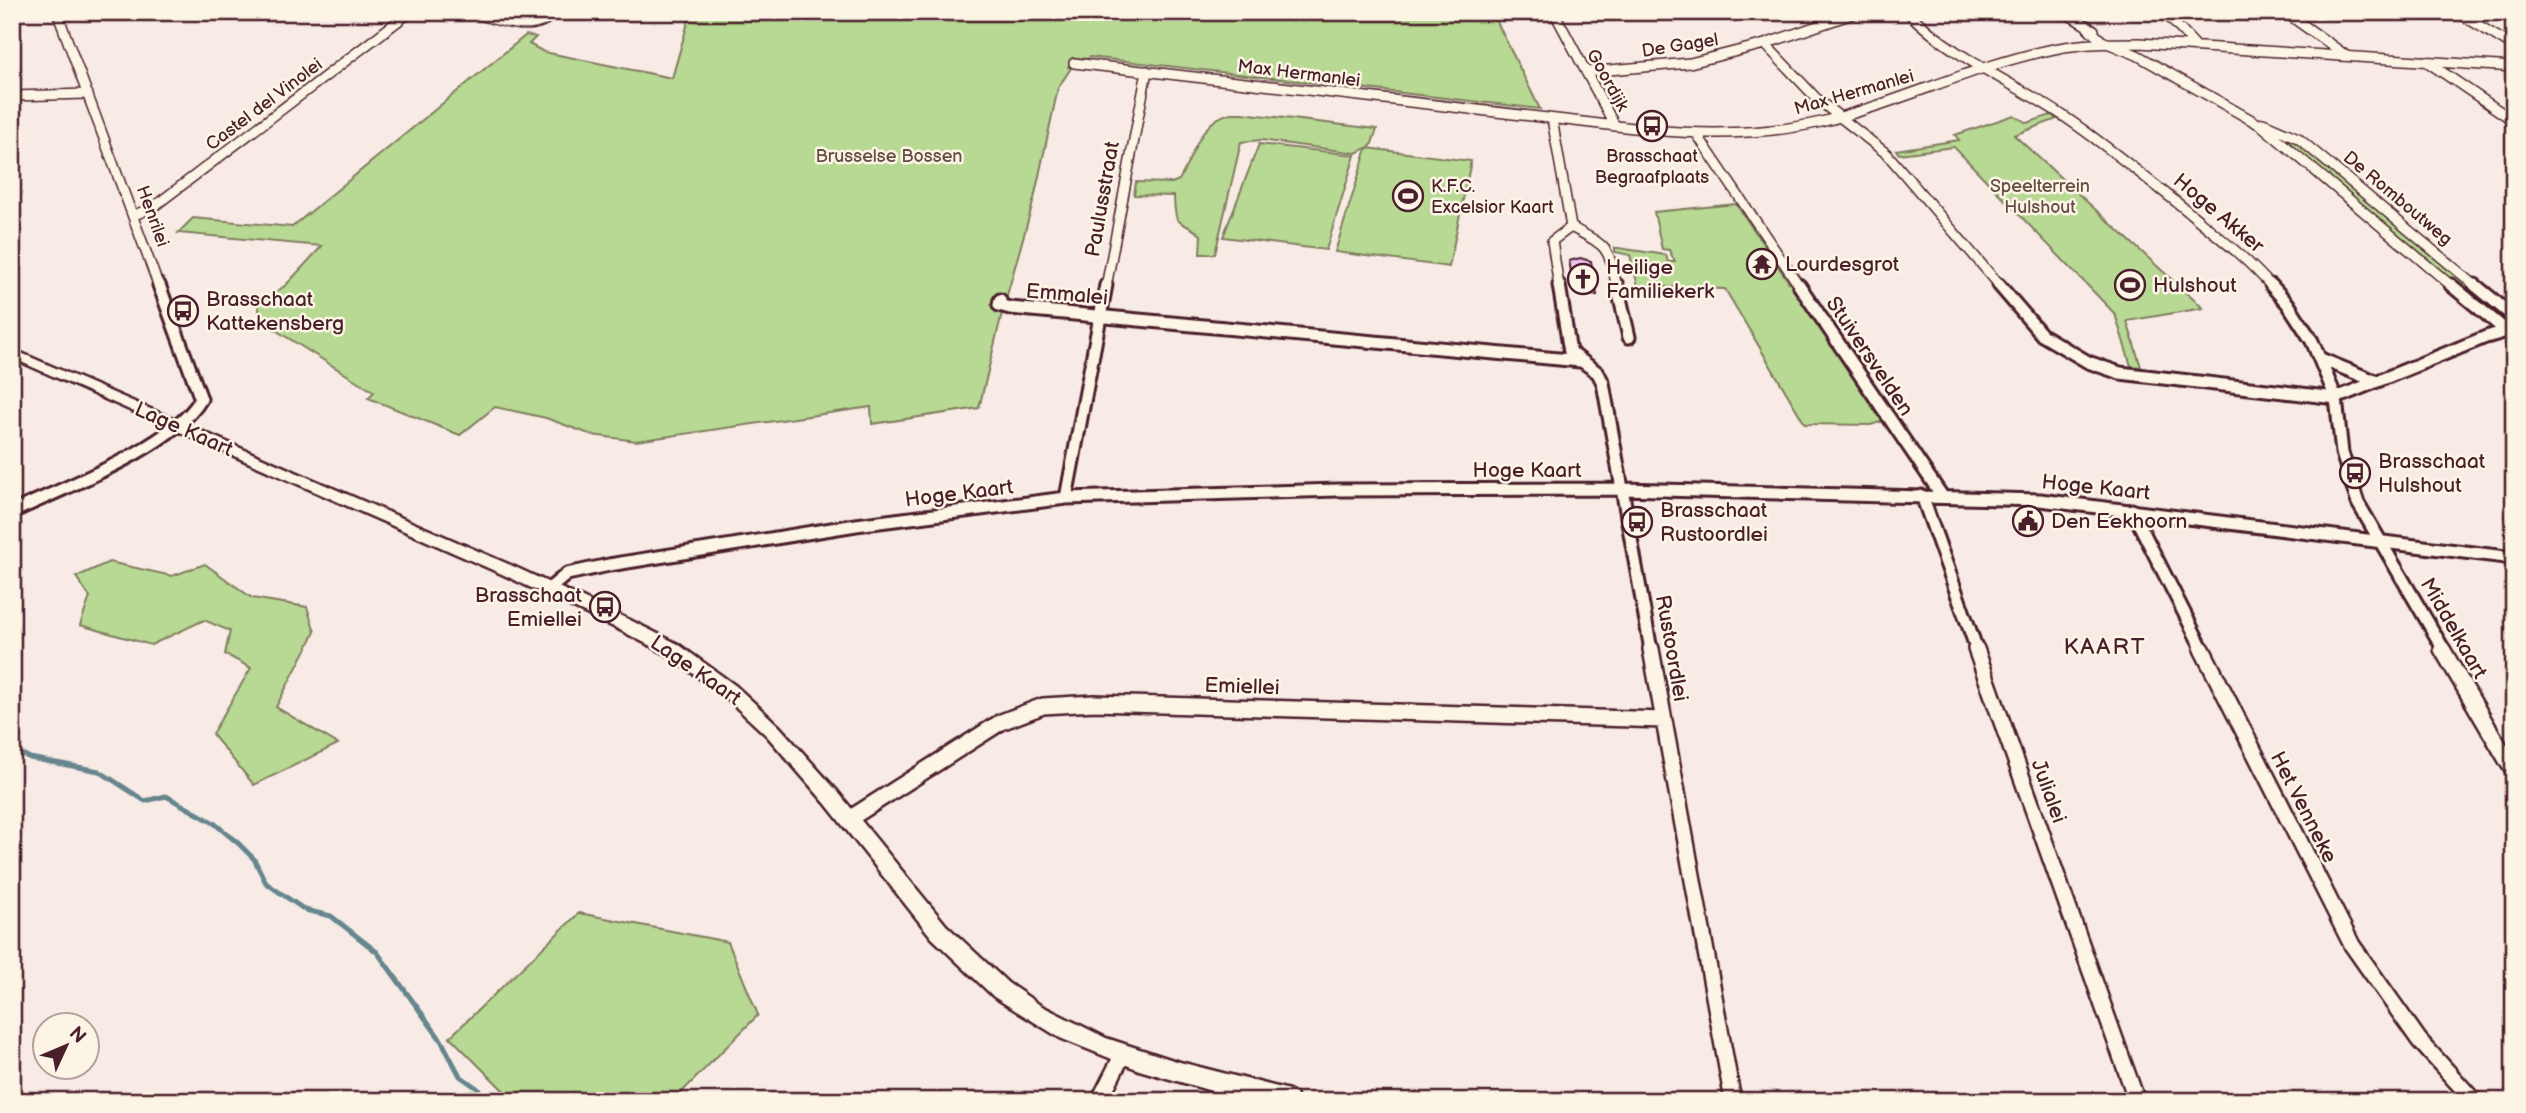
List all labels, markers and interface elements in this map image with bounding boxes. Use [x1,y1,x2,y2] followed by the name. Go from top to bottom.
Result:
[1640,29,1720,62] street label: De Gagel
[1582,46,1633,115] street label: Goordijk
[202,54,327,155] street label: Castel del Vinolei
[1236,56,1361,91] street label: Max Hermanlei
[1792,65,1916,120] street label: Max Hermanlei
[1635,109,1669,143] bus stop icon: Brasschaat Begraafplaats
[1080,139,1125,259] street label: Paulusstraat
[815,146,963,167] park label: Brusselse Bossen
[1595,146,1709,188] place label: Brasschaat Begraafplaats
[2339,147,2456,250] street label: De Romboutweg
[2168,168,2269,259] street label: Hoge Akker
[1431,176,1554,218] place label: K.F.C. Excelsior Kaart
[1990,176,2090,218] park label: Speelterrein Hulshout
[1391,179,1425,213] sports icon: K.F.C. Excelsior Kaart
[132,183,173,250] street label: Henrilei
[1745,247,1779,281] temple icon: Lourdesgrot
[1785,252,1900,277] place label: Lourdesgrot
[1606,255,1715,304] place label: Heilige Familiekerk
[1566,262,1600,296] church icon: Heilige Familiekerk
[2113,268,2147,302] sports icon: Hulshout
[2153,273,2237,298] place label: Hulshout
[1025,278,1109,311] street label: Emmalei
[206,287,344,336] place label: Brasschaat Kattekensberg
[1821,292,1919,421] street label: Stuiversvelden
[166,294,200,328] bus stop icon: Brasschaat Kattekensberg
[131,397,237,462] street label: Lage Kaart
[2378,449,2486,498] place label: Brasschaat Hulshout
[2338,456,2372,490] bus stop icon: Brasschaat Hulshout
[1473,458,1582,483] street label: Hoge Kaart
[2040,469,2152,506] street label: Hoge Kaart
[903,474,1015,513] street label: Hoge Kaart
[1660,498,1768,547] place label: Brasschaat Rustoordlei
[2011,504,2045,538] public building icon: Den Eekhoorn
[1620,505,1654,539] bus stop icon: Brasschaat Rustoordlei
[2051,509,2187,534] place label: Den Eekhoorn
[2415,573,2493,684] street label: Middelkaart
[475,583,583,632] place label: Brasschaat Emiellei
[588,590,622,624] bus stop icon: Brasschaat Emiellei
[1650,593,1693,703] street label: Rustoordlei
[646,630,746,711] street label: Lage Kaart
[2063,633,2147,661] district label: KAART
[1204,673,1280,700] street label: Emiellei
[2265,747,2342,867] street label: Het Venneke
[2025,756,2072,826] street label: Julialei
[32,1012,102,1082] north arrow
[64,1022,90,1048] text: N

